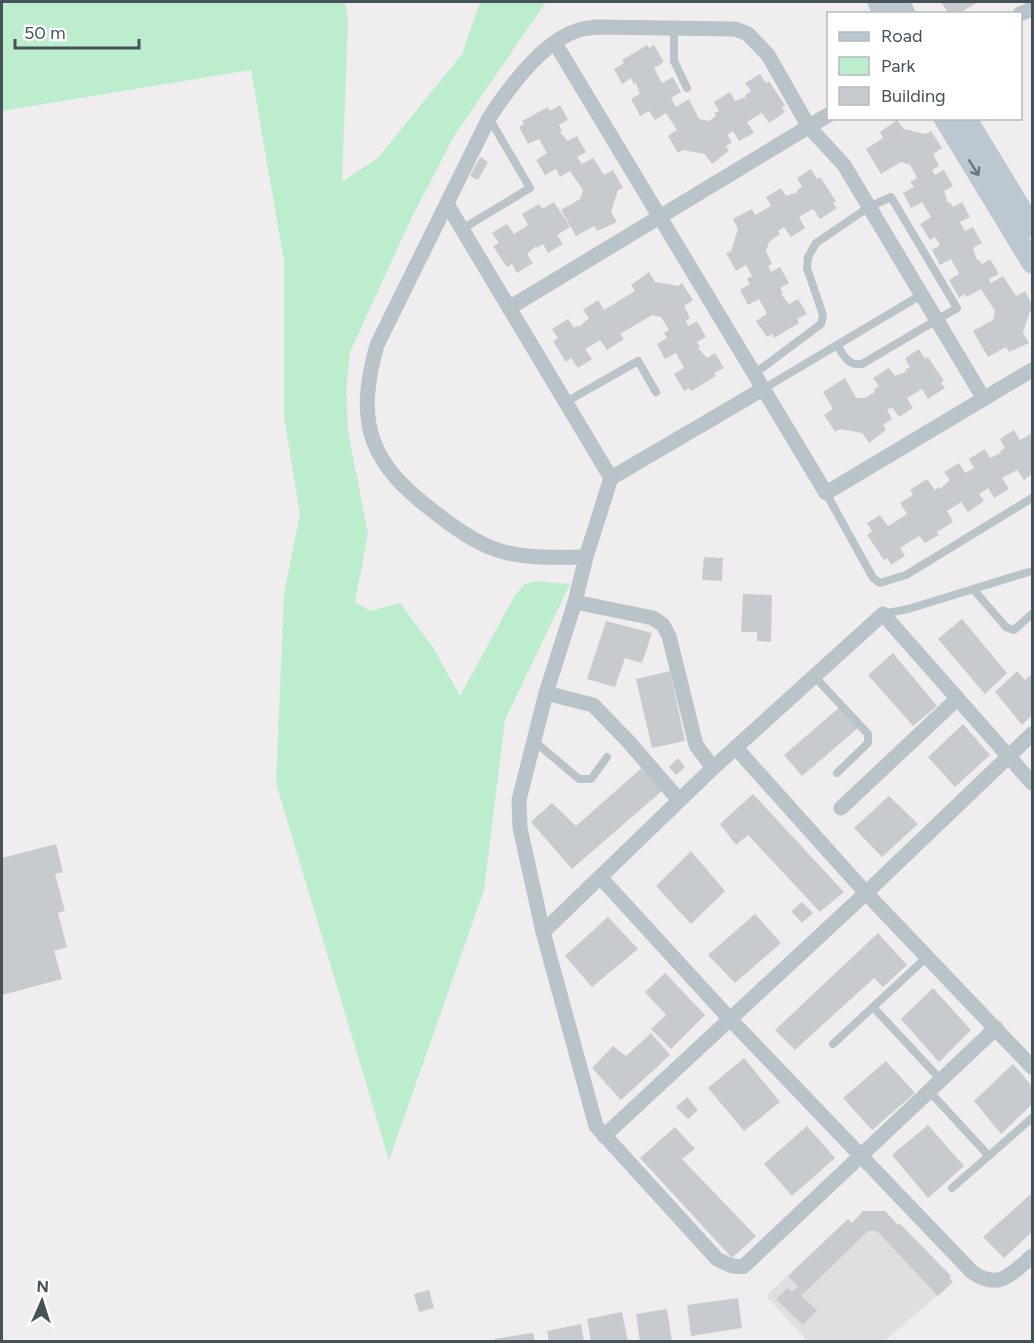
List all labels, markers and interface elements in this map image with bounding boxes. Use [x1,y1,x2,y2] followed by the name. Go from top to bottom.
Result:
[15,12,140,50] scale bar
[827,12,1022,120] legend
[24,22,66,44] text: 50 m
[881,25,922,47] text: Road
[881,55,916,77] text: Park
[881,85,946,107] text: Building
[969,159,981,176] one-way arrow
[12,1271,72,1331] north arrow
[36,1277,49,1296] text: N

